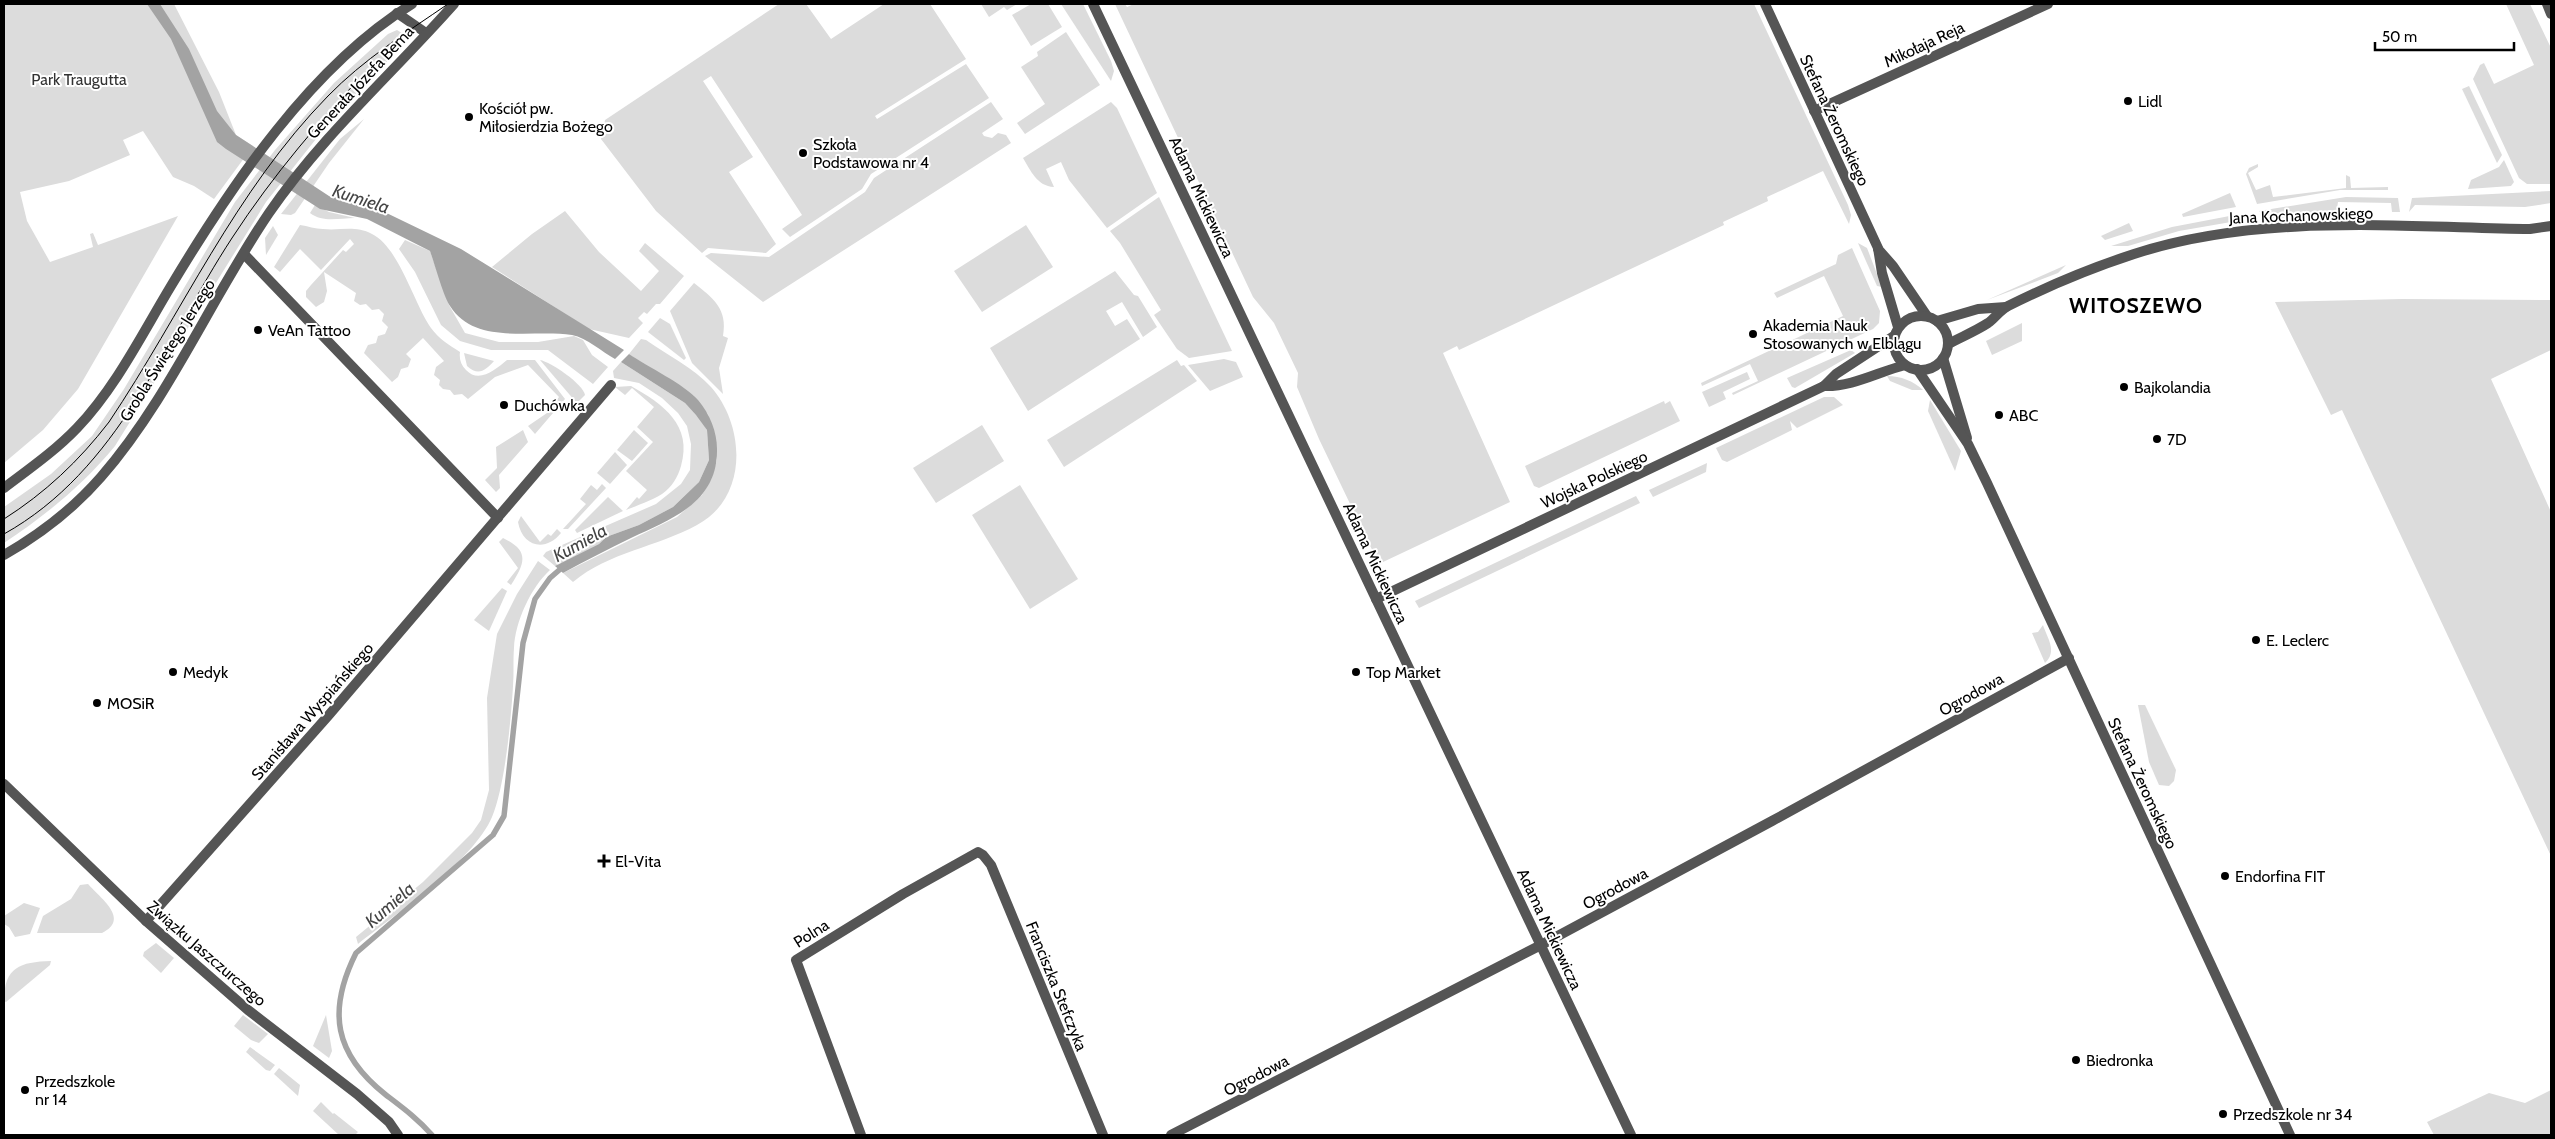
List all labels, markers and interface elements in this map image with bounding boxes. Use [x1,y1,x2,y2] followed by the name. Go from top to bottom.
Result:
[1881,17,1968,71] street label: Mikołaja Reja
[2375,20,2514,52] scale bar
[303,22,418,143] street label: Generała Józefa Bema
[2382,28,2417,46] text: 50 m
[1796,52,1873,189] street label: Stefana Żeromskiego
[31,70,127,89] park label: Park Traugutta
[2138,92,2162,111] place label: Lidl
[2122,95,2134,107] marker: Lidl
[479,99,613,136] place label: Kościół pw. Miłosierdzia Bożego
[463,111,475,123] marker: Kościół pw. Miłosierdzia Bożego
[1165,134,1238,261] street label: Adama Mickiewicza
[813,135,929,172] place label: Szkoła Podstawowa nr 4
[797,147,809,159] marker: Szkoła Podstawowa nr 4
[330,179,392,219] water label: Kumiela
[2228,203,2374,228] street label: Jana Kochanowskiego
[116,275,219,425] street label: Grobla Świętego Jerzego
[2069,293,2203,318] district label: WITOSZEWO
[1763,316,1922,353] place label: Akademia Nauk Stosowanych w Elblągu
[268,321,351,340] place label: VeAn Tattoo
[252,324,264,336] marker: VeAn Tattoo
[1747,328,1759,340] marker: Akademia Nauk Stosowanych w Elblągu
[2134,378,2211,397] place label: Bajkolandia
[2118,381,2130,393] marker: Bajkolandia
[514,396,585,415] place label: Duchówka
[498,399,510,411] marker: Duchówka
[2009,406,2038,425] place label: ABC
[1993,409,2005,421] marker: ABC
[2167,430,2187,449] place label: 7D
[2151,433,2163,445] marker: 7D
[1538,446,1651,512] street label: Wojska Polskiego
[1339,500,1412,627] street label: Adama Mickiewicza
[549,519,611,567] water label: Kumiela
[2266,631,2329,650] place label: E. Leclerc
[2250,634,2262,646] marker: E. Leclerc
[248,639,377,784] street label: Stanisława Wyspiańskiego
[183,663,229,682] place label: Medyk
[1366,663,1441,682] place label: Top Market
[167,666,179,678] marker: Medyk
[1350,666,1362,678] marker: Top Market
[1936,669,2007,720] street label: Ogrodowa
[107,694,155,713] place label: MOSiR
[91,697,103,709] marker: MOSiR
[2104,715,2181,852] street label: Stefana Żeromskiego
[615,852,661,871] place label: El-Vita
[597,854,611,868] marker: El-Vita
[1580,863,1651,913] street label: Ogrodowa
[1513,866,1586,993] street label: Adama Mickiewicza
[2235,867,2326,886] place label: Endorfina FIT
[2219,870,2231,882] marker: Endorfina FIT
[361,877,419,933] water label: Kumiela
[143,897,270,1010] street label: Związku Jaszczurczego
[790,915,833,952] street label: Polna
[1022,919,1091,1054] street label: Franciszka Stefczyka
[1220,1051,1292,1100] street label: Ogrodowa
[2086,1051,2154,1070] place label: Biedronka
[2070,1054,2082,1066] marker: Biedronka
[35,1072,115,1109] place label: Przedszkole nr 14
[19,1084,31,1096] marker: Przedszkole nr 14
[2233,1105,2352,1124] place label: Przedszkole nr 34
[2217,1108,2229,1120] marker: Przedszkole nr 34

